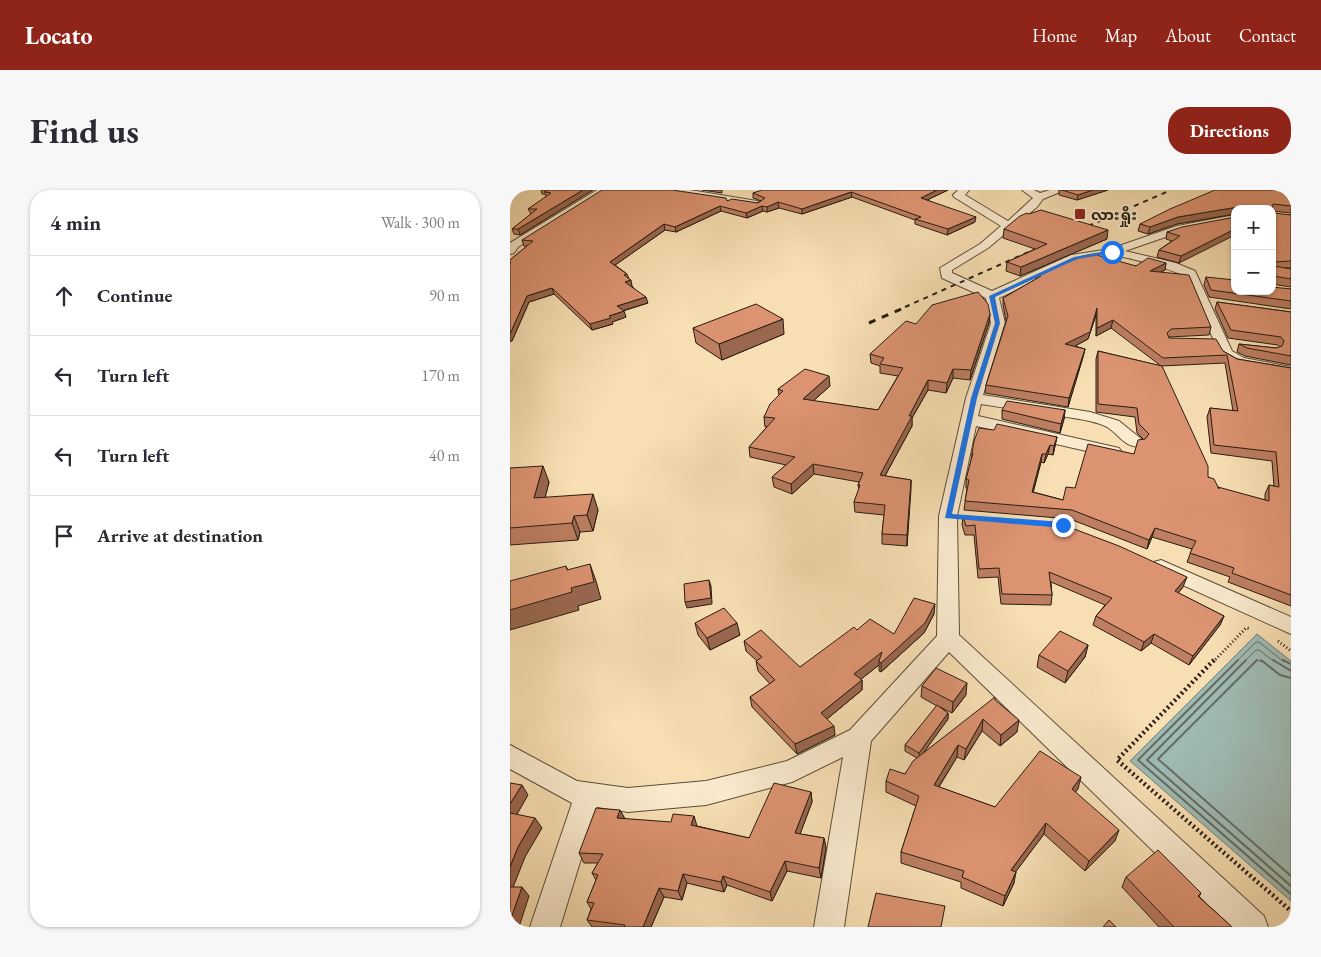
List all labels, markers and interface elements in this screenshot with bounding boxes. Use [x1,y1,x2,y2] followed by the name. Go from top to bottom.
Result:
[25,20,93,51] text: Locato
[1032,24,1077,47] text: Home
[1105,24,1137,47] text: Map
[1165,24,1211,47] text: About
[1239,24,1296,47] text: Contact
[1168,107,1291,154] button: Directions
[30,108,139,153] text: Find us
[1091,205,1137,227] place label: လားရှိုး
[1231,205,1276,295] map controls
[1231,205,1276,250] button: +
[1073,207,1087,221] marker: လားရှိုး
[50,209,101,236] text: 4 min
[381,212,460,233] text: Walk · 300 m
[1101,241,1124,264] route start
[1231,250,1276,295] button: −
[50,282,78,310] icon: ahead
[97,283,172,308] text: Continue
[429,285,460,306] text: 90 m
[50,362,78,390] icon: left
[97,363,169,388] text: Turn left
[421,365,460,386] text: 170 m
[50,442,78,470] icon: left
[97,443,169,468] text: Turn left
[429,445,460,466] text: 40 m
[1052,514,1075,537] route end
[50,522,78,550] icon: arrive
[97,523,263,548] text: Arrive at destination

